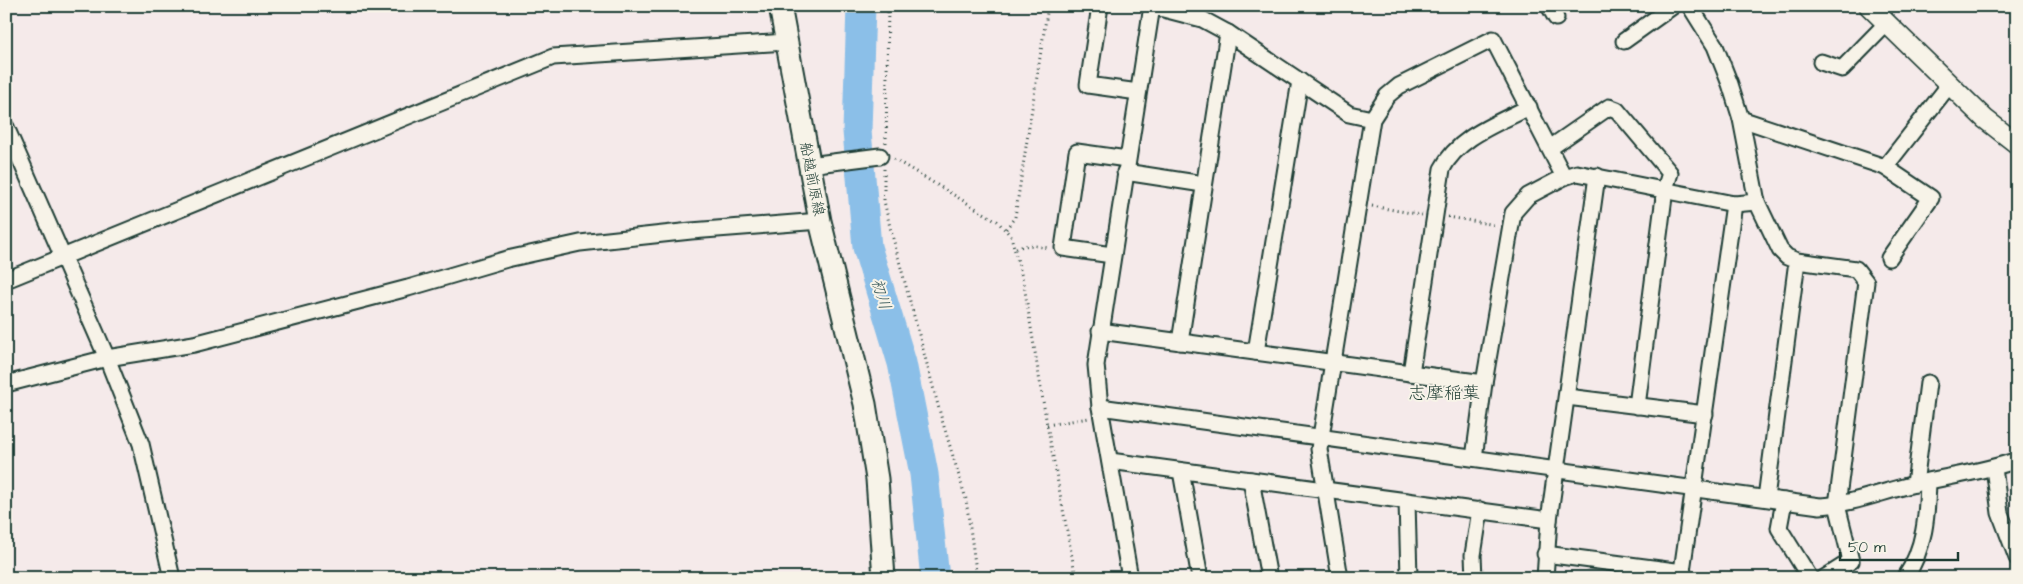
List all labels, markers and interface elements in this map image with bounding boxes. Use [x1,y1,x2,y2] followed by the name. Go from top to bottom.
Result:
[795,140,829,218] street label: 船越前原線
[866,275,896,313] water label: 初川
[1408,381,1480,406] district label: 志摩稲葉
[1840,529,1958,561] scale bar
[1848,537,1886,558] text: 50 m

